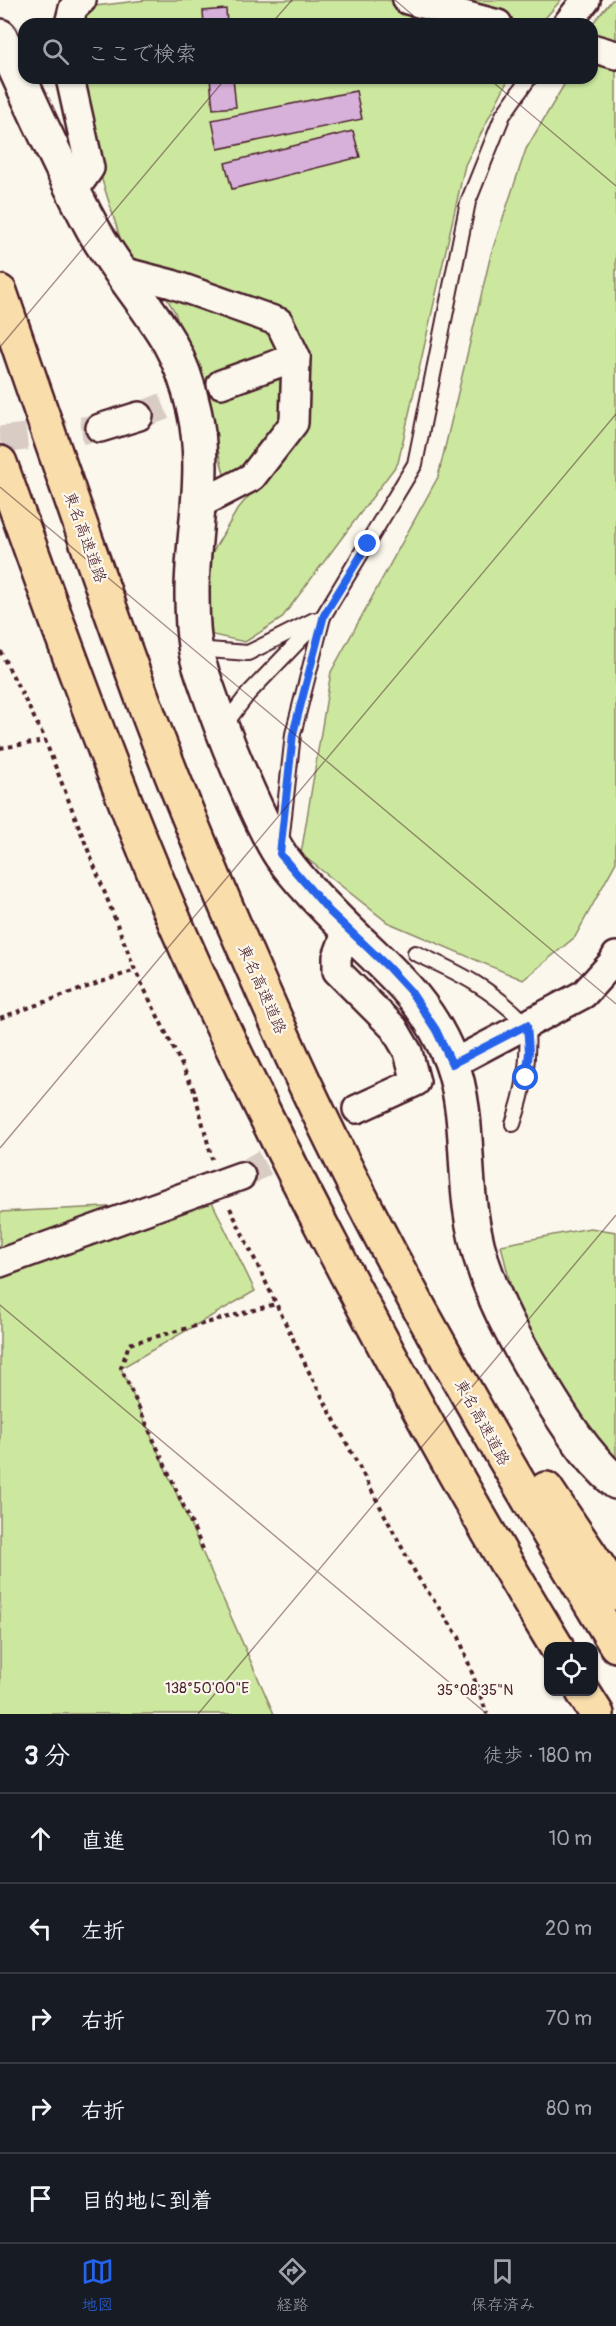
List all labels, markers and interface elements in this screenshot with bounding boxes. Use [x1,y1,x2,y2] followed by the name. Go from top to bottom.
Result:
[18,18,598,84] search box
[39,35,72,68] icon: search
[87,40,197,68] text: ここで検索
[59,489,111,586] street label: 東名高速道路
[354,530,380,556] route end
[233,941,291,1037] street label: 東名高速道路
[512,1064,538,1090] route start
[450,1376,514,1469] street label: 東名高速道路
[544,1642,598,1696] map controls
[544,1642,598,1696] button: locate
[165,1679,249,1698] text: 138°50'00"E
[437,1681,513,1700] text: 35°08'35"N
[24,1740,70,1772] text: 3 分
[483,1743,592,1768] text: 徒歩 · 180 m
[24,1822,57,1855] icon: ahead
[548,1826,592,1851] text: 10 m
[81,1827,125,1855] text: 直進
[24,1912,57,1945] icon: left
[545,1916,592,1941] text: 20 m
[81,1917,125,1945] text: 左折
[24,2002,57,2035] icon: right
[546,2006,592,2031] text: 70 m
[81,2007,125,2035] text: 右折
[24,2092,57,2125] icon: right
[546,2096,592,2121] text: 80 m
[81,2097,125,2125] text: 右折
[24,2182,57,2215] icon: arrive
[81,2187,213,2215] text: 目的地に到着
[81,2255,114,2315] tab: 地図
[276,2255,309,2315] tab: 経路
[471,2255,535,2315] tab: 保存済み

